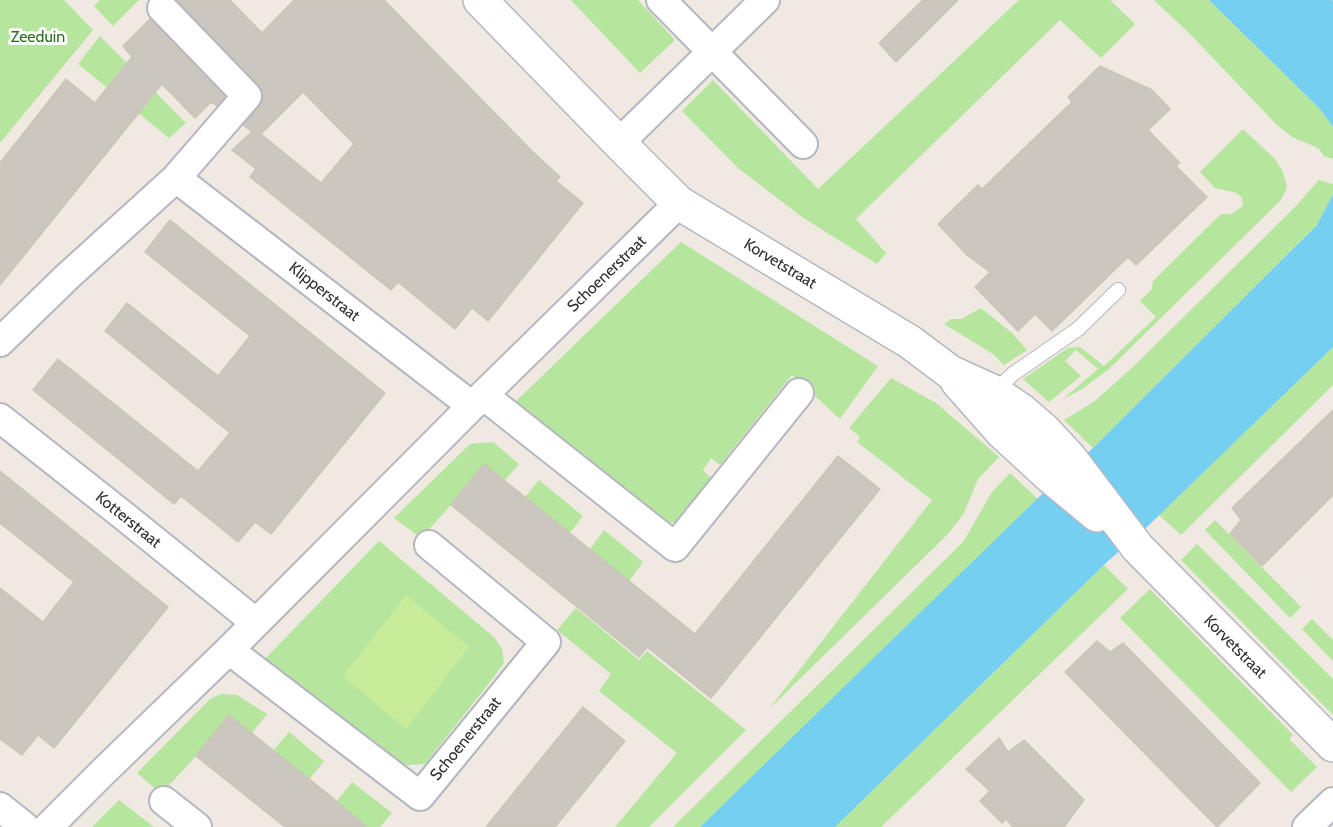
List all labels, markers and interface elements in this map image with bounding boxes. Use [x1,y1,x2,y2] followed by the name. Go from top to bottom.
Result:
[11,27,65,47] park label: Zeeduin
[564,232,650,316] street label: Schoenerstraat
[740,235,820,293] street label: Korvetstraat
[285,258,363,326] street label: Klipperstraat
[91,488,165,552] street label: Kotterstraat
[1199,611,1271,683] street label: Korvetstraat
[426,693,506,785] street label: Schoenerstraat

